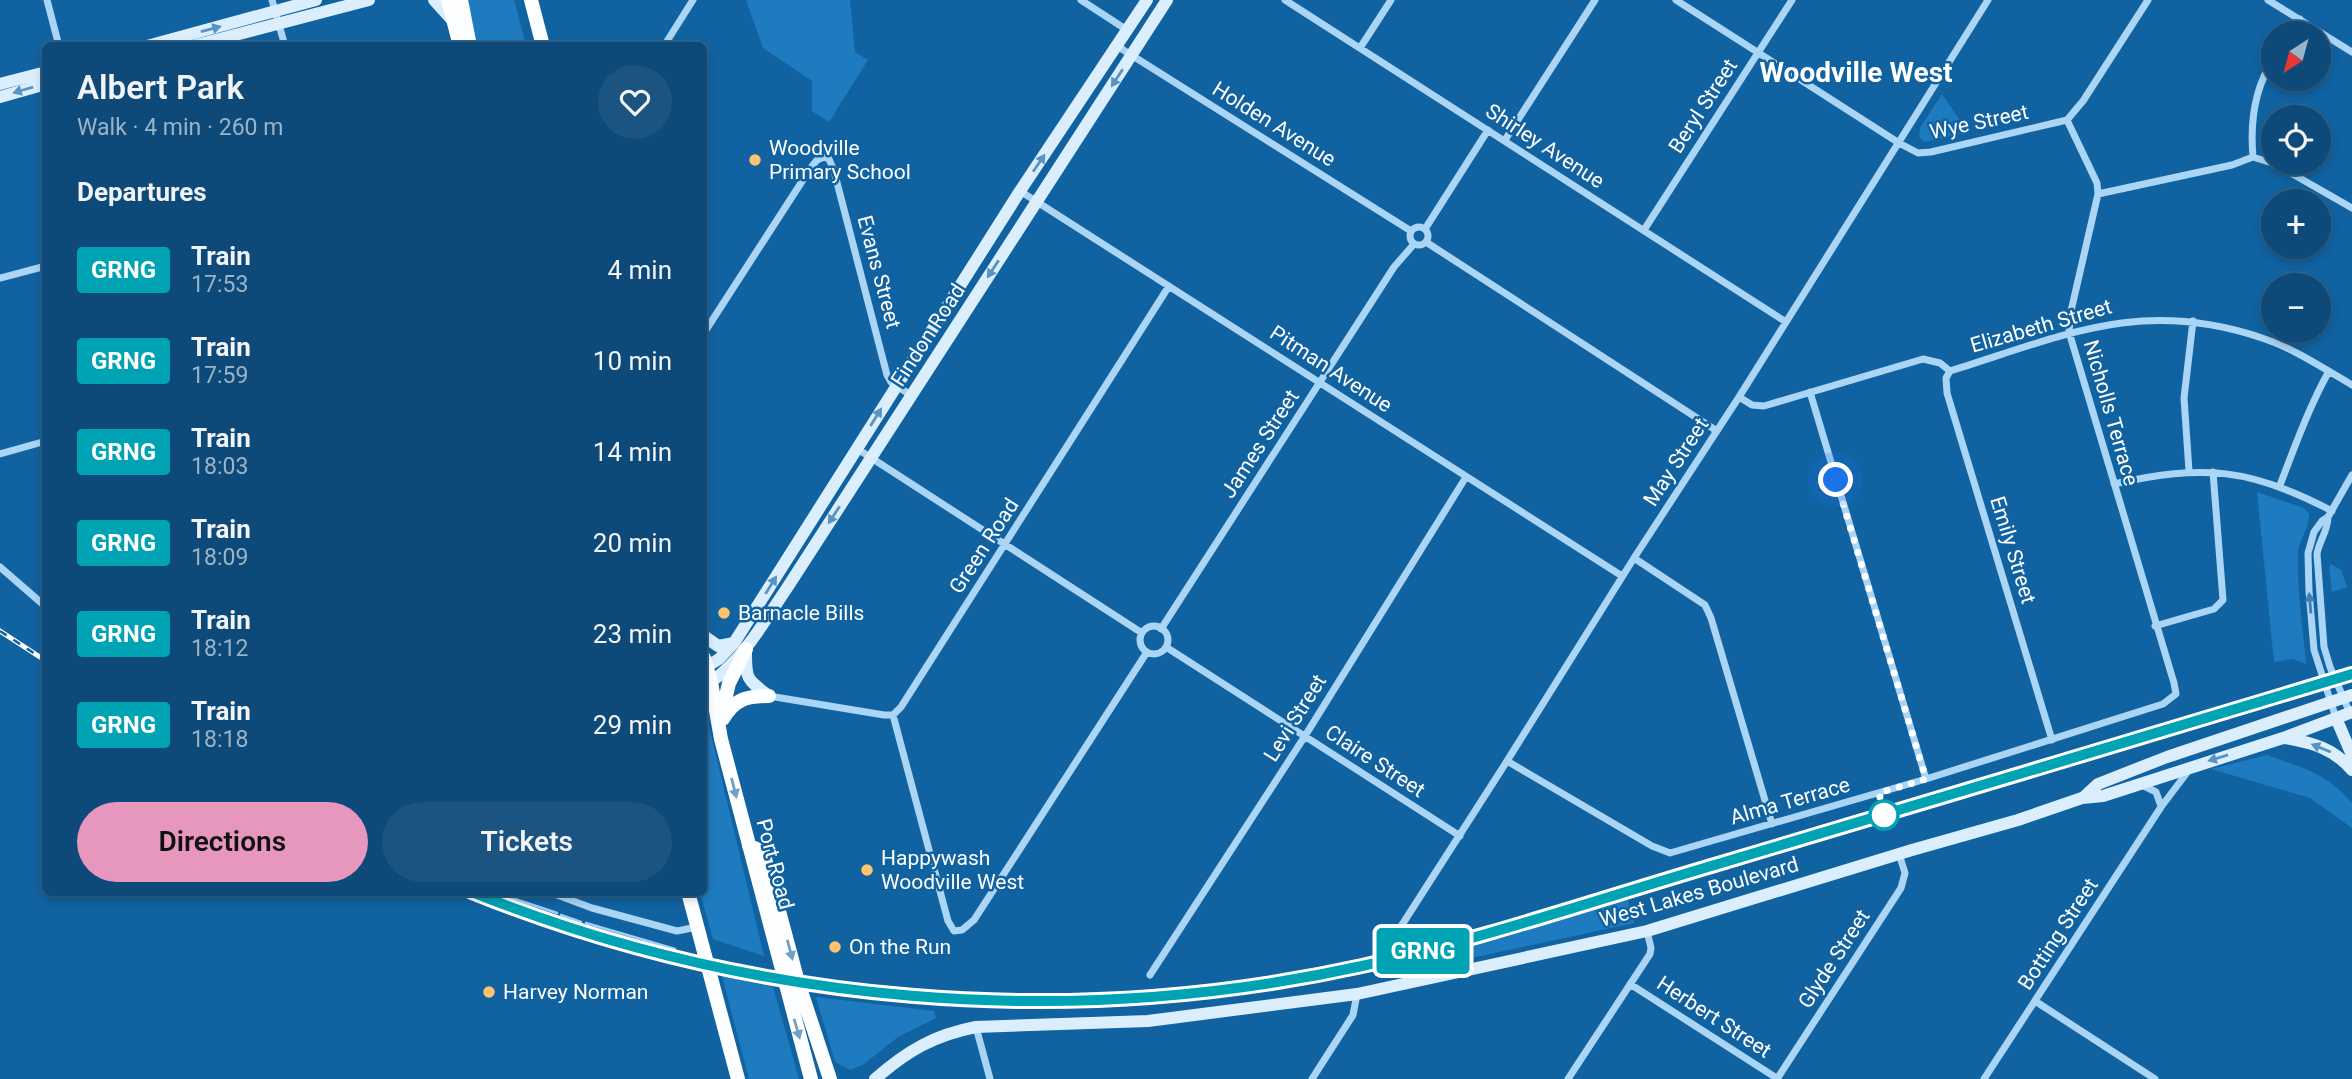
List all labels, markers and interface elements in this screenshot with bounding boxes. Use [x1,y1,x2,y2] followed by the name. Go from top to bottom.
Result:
[2261,21,2331,91] north arrow
[2261,21,2331,343] map controls
[201,23,222,33] one-way arrow
[1664,54,1742,157] street label: Beryl Street
[1760,56,1953,89] district label: Woodville West
[598,65,672,139] button: heart
[77,68,244,107] text: Albert Park
[1110,69,1124,87] one-way arrow
[1208,77,1340,171] street label: Holden Avenue
[12,86,33,96] one-way arrow
[1481,99,1609,193] street label: Shirley Avenue
[1928,100,2031,144] street label: Wye Street
[2261,105,2331,175] button: locate
[77,114,283,141] text: Walk · 4 min · 260 m
[769,136,911,184] place label: Woodville Primary School
[747,152,763,168] marker: Woodville Primary School
[1032,154,1046,172] one-way arrow
[77,177,207,207] text: Departures
[2261,189,2331,259] button: +
[852,213,906,331] street label: Evans Street
[191,241,251,271] text: Train
[607,255,672,285] text: 4 min
[91,256,156,284] text: GRNG
[987,259,1000,279] one-way arrow
[191,271,248,298] text: 17:53
[2261,273,2331,343] button: −
[886,279,970,391] street label: Findon Road
[1968,294,2115,358] street label: Elizabeth Street
[1266,321,1396,417] street label: Pitman Avenue
[191,332,251,362] text: Train
[2079,337,2143,489] street label: Nicholls Terrace
[593,346,672,376] text: 10 min
[91,347,156,375] text: GRNG
[191,362,248,389] text: 17:59
[1216,385,1304,503] street label: James Street
[870,407,883,426] one-way arrow
[1639,413,1713,511] street label: May Street
[191,423,251,453] text: Train
[593,437,672,467] text: 14 min
[91,438,156,466] text: GRNG
[191,453,248,480] text: 18:03
[1818,462,1853,497] your location
[1985,493,2041,607] street label: Emily Street
[944,494,1024,598] street label: Green Road
[827,506,841,524] one-way arrow
[191,514,251,544] text: Train
[593,528,672,558] text: 20 min
[91,529,156,557] text: GRNG
[191,544,248,571] text: 18:09
[764,576,777,595] one-way arrow
[2304,591,2315,613] one-way arrow
[738,601,864,625] place label: Barnacle Bills
[191,605,251,635] text: Train
[716,605,732,621] marker: Barnacle Bills
[593,619,672,649] text: 23 min
[91,620,156,648] text: GRNG
[191,635,248,662] text: 18:12
[1259,670,1331,766] street label: Levi Street
[191,696,251,726] text: Train
[593,710,672,740] text: 29 min
[91,711,156,739] text: GRNG
[1321,720,1429,802] street label: Claire Street
[191,726,248,753] text: 18:18
[2310,742,2331,753] one-way arrow
[2207,753,2228,764] one-way arrow
[1727,772,1853,830] street label: Alma Terrace
[729,777,740,799] one-way arrow
[1869,800,1899,830] unlabelled marker
[77,802,368,882] button: Directions
[382,802,672,882] button: Tickets
[751,816,799,912] street label: Port Road
[881,846,1024,894] place label: Happywash Woodville West
[1597,852,1801,932] street label: West Lakes Boulevard
[859,862,875,878] marker: Happywash Woodville West
[2013,874,2103,994] street label: Botting Street
[1793,905,1875,1013] street label: Glyde Street
[1374,928,1472,974] line badge: GRNG
[849,935,951,959] place label: On the Run
[1390,937,1456,965] text: GRNG
[785,939,796,961] one-way arrow
[827,939,843,955] marker: On the Run
[1652,971,1776,1063] street label: Herbert Street
[503,980,648,1004] place label: Harvey Norman
[481,984,497,1000] marker: Harvey Norman
[793,1019,803,1040] one-way arrow

